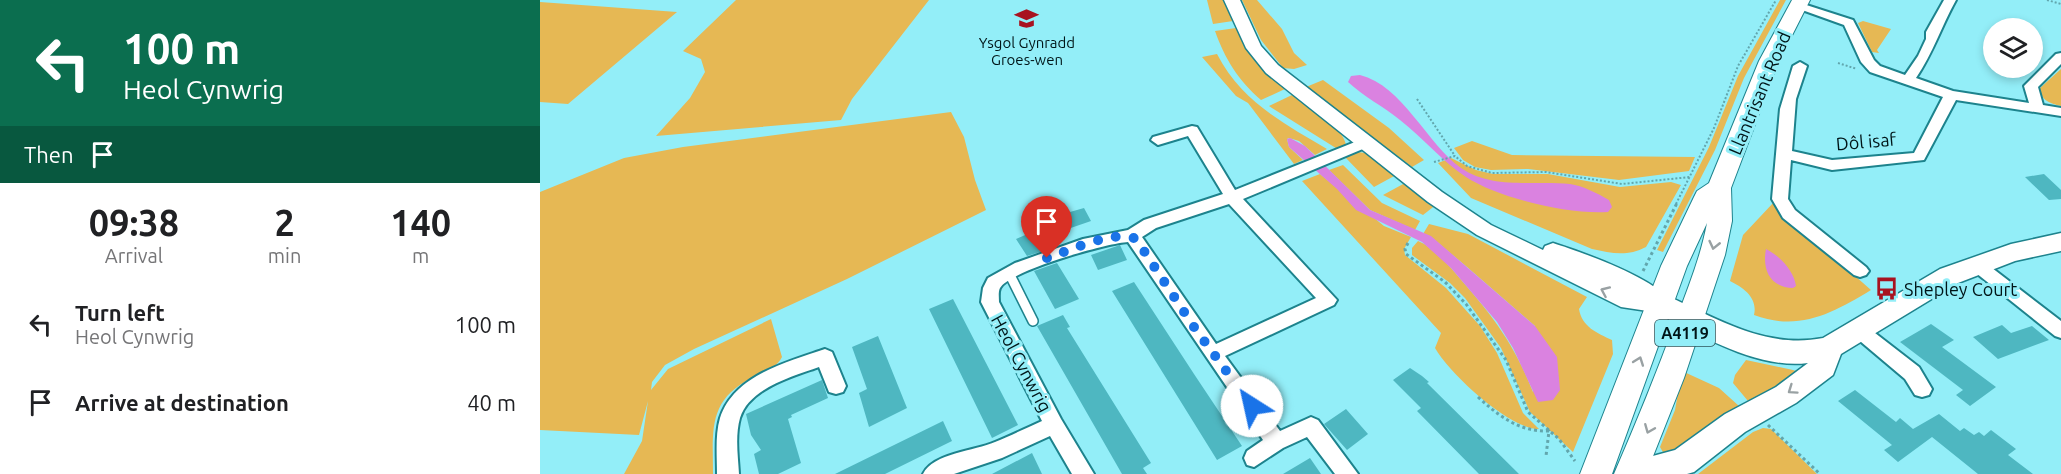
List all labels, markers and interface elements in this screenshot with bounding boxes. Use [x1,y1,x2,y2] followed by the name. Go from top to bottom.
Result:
[1014,5,1040,31] school or university icon: Ysgol Gynradd Groes-wen
[1983,18,2043,78] map controls
[1983,18,2043,78] button: layers
[24,24,102,102] icon: left
[123,25,240,72] text: 100 m
[1724,28,1794,158] street label: Llantrisant Road
[979,34,1075,68] place label: Ysgol Gynradd Groes-wen
[123,74,284,104] text: Heol Cynwrig
[1835,128,1897,154] street label: Dôl isaf
[86,138,119,171] icon: arrive
[24,142,74,167] text: Then
[1021,196,1072,258] pin
[89,202,179,243] text: 09:38
[274,202,295,243] text: 2
[390,202,451,243] text: 140
[1030,205,1063,238] icon: arrive
[1708,240,1721,250] one-way arrow
[105,244,163,267] text: Arrival
[268,244,301,267] text: min
[412,244,429,267] text: m
[1873,276,1899,302] bus stop icon: Shepley Court
[1904,279,2017,299] place label: Shepley Court
[1600,286,1611,298] one-way arrow
[75,300,165,325] text: Turn left
[24,308,57,341] icon: left
[988,311,1056,415] street label: Heol Cynwrig
[455,312,516,337] text: 100 m
[1655,320,1715,346] road number: A4119
[75,325,194,348] text: Heol Cynwrig
[1632,356,1644,367] one-way arrow
[1220,374,1284,438] position arrow
[1788,383,1799,394] one-way arrow
[24,386,57,419] icon: arrive
[75,390,289,415] text: Arrive at destination
[467,390,516,415] text: 40 m
[1644,423,1657,434] one-way arrow

